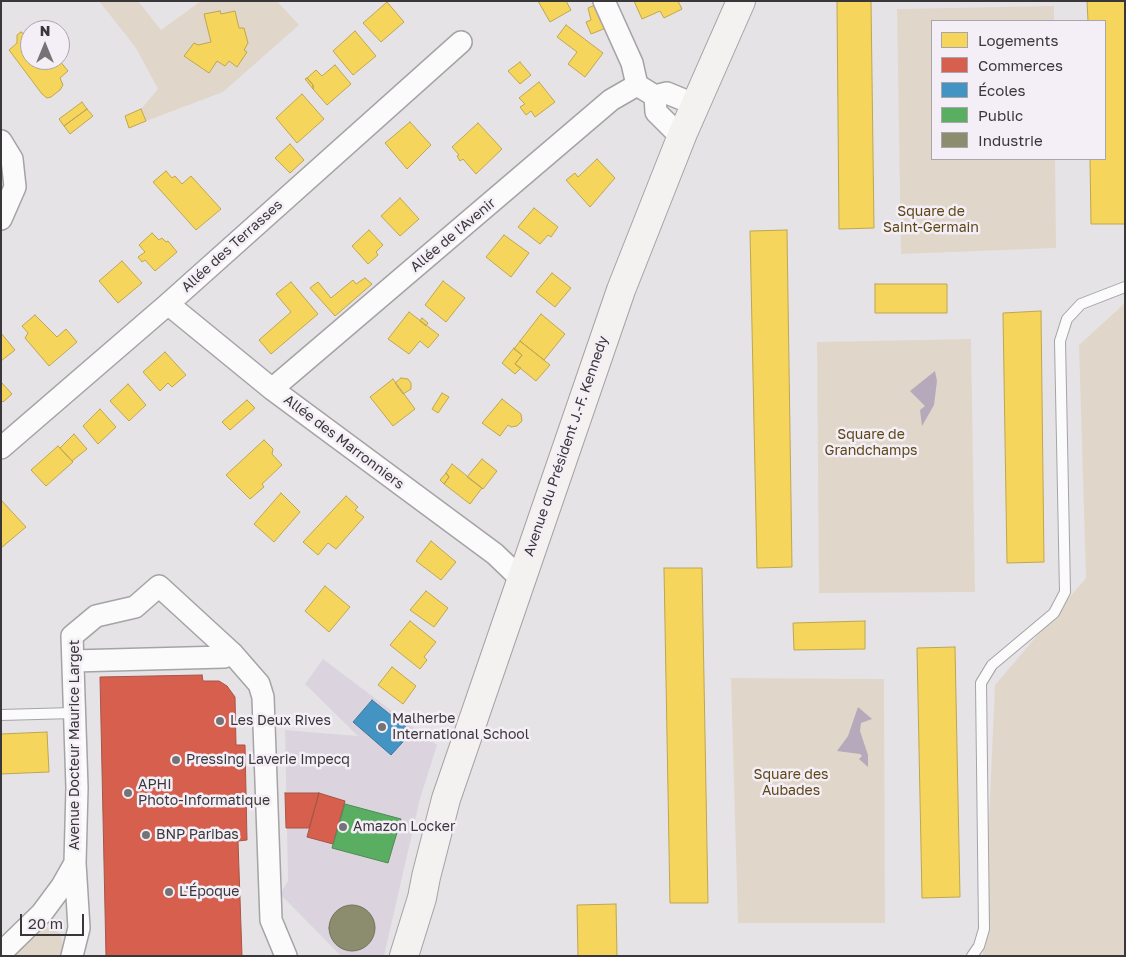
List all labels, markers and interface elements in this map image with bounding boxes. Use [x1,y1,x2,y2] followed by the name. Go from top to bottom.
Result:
[20,20,70,70] north arrow
[931,20,1106,160] legend
[40,22,50,39] text: N
[978,31,1058,49] text: Logements
[978,56,1063,74] text: Commerces
[978,81,1025,99] text: Écoles
[978,106,1023,124] text: Public
[978,131,1043,149] text: Industrie
[407,195,499,275] street label: Allée de l'Avenir
[178,196,286,296] street label: Allée des Terrasses
[883,204,979,236] park label: Square de Saint-Germain
[520,334,612,558] street label: Avenue du Président J.-F. Kennedy
[280,391,408,493] street label: Allée des Marronniers
[825,427,917,460] park label: Square de Grandchamps
[67,640,83,850] street label: Avenue Docteur Maurice Larget
[392,711,529,744] place label: Malherbe International School
[230,713,331,729] place label: Les Deux Rives
[214,715,226,727] marker: Les Deux Rives
[376,721,388,733] marker: Malherbe International School
[186,752,350,768] place label: Pressing Laverie Impecq
[170,754,182,766] marker: Pressing Laverie Impecq
[753,767,829,800] park label: Square des Aubades
[138,777,270,810] place label: APHI Photo-Informatique
[122,787,134,799] marker: APHI Photo-Informatique
[353,819,455,835] place label: Amazon Locker
[337,821,349,833] marker: Amazon Locker
[156,827,239,843] place label: BNP Paribas
[140,829,152,841] marker: BNP Paribas
[179,884,239,900] place label: L'Époque
[163,886,175,898] marker: L'Époque
[22,904,86,936] scale bar
[28,914,63,932] text: 20 m

